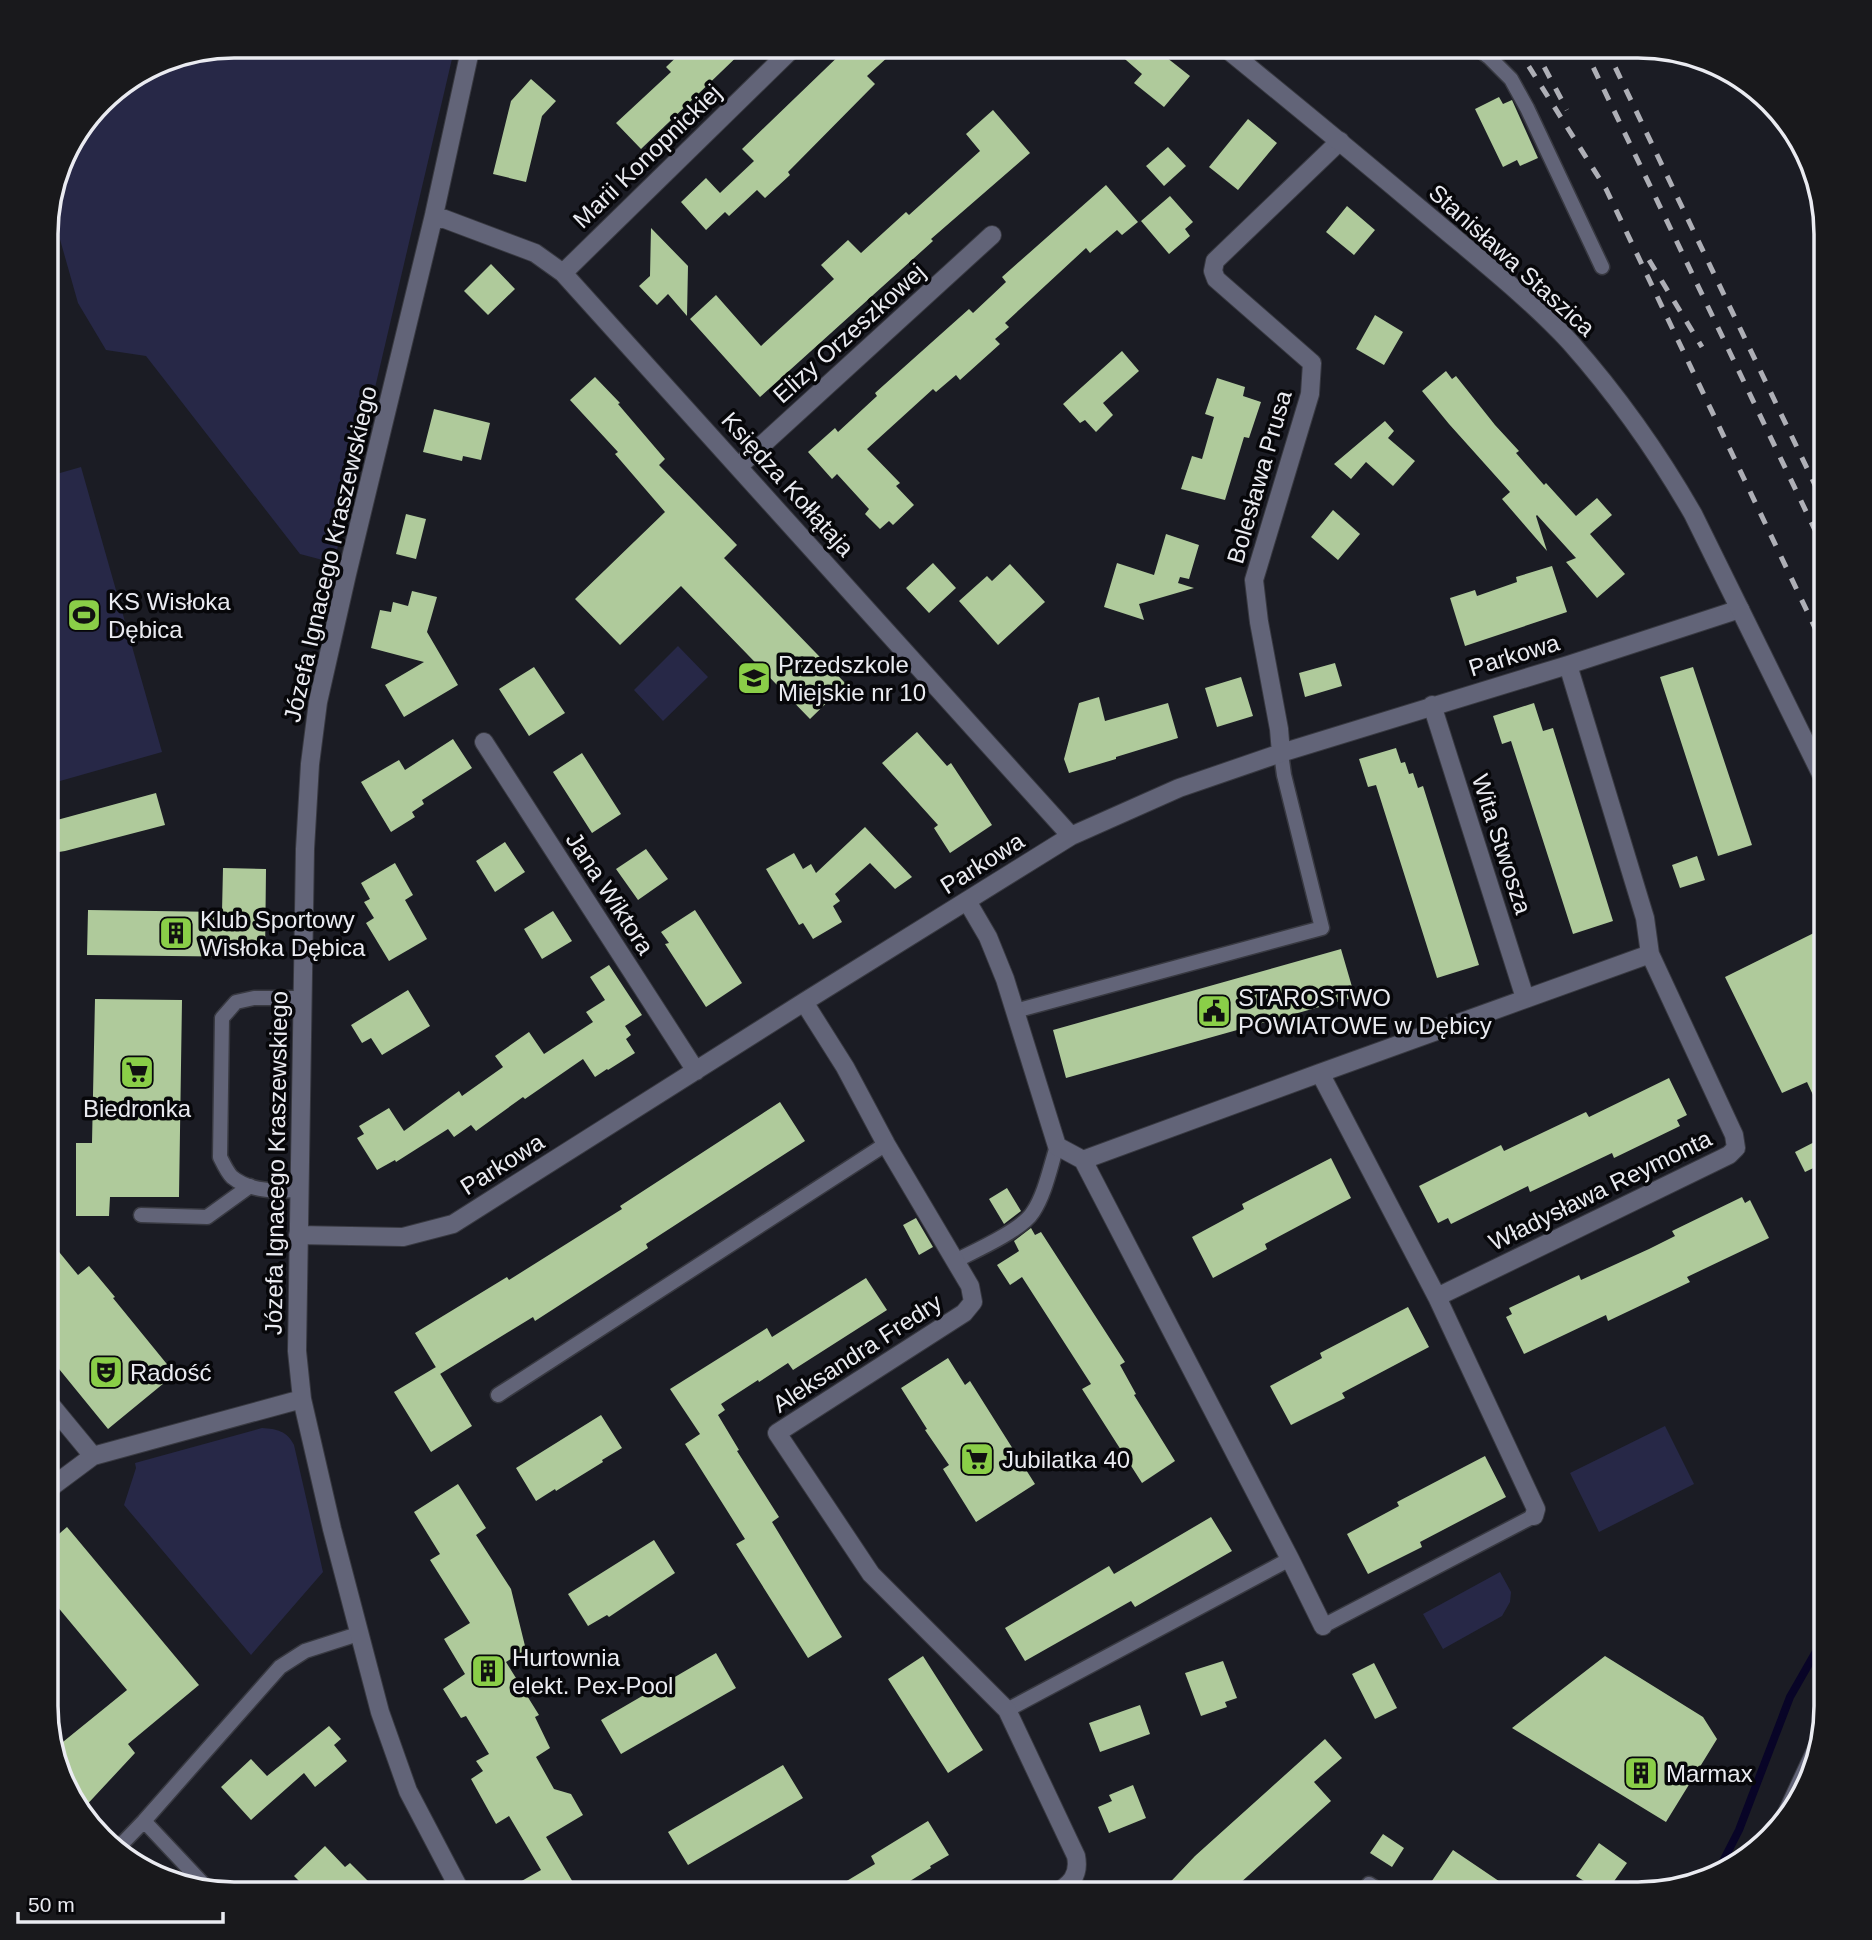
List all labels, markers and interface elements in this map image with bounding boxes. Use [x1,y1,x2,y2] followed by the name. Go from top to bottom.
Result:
[568,79,726,233] street label: Marii Konopnickiej
[1424,179,1601,342] street label: Stanisława Staszica
[768,258,930,408] street label: Elizy Orzeszkowej
[278,383,382,725] street label: Józefa Ignacego Kraszewskiego
[1221,387,1297,567] street label: Bolesława Prusa
[716,407,860,562] street label: Księdza Kołłątaja
[108,588,231,643] place label: KS Wisłoka Dębica
[65,596,103,634] sports icon: KS Wisłoka Dębica
[1465,628,1563,682] street label: Parkowa
[778,651,926,706] place label: Przedszkole Miejskie nr 10
[735,659,773,697] school or university icon: Przedszkole Miejskie nr 10
[1467,771,1538,918] street label: Wita Stwosza
[935,826,1029,899] street label: Parkowa
[561,827,660,960] street label: Jana Wiktora
[200,906,366,961] place label: Klub Sportowy Wisłoka Dębica
[157,914,195,952] building icon: Klub Sportowy Wisłoka Dębica
[1238,984,1492,1039] place label: STAROSTWO POWIATOWE w Dębicy
[259,991,293,1335] street label: Józefa Ignacego Kraszewskiego
[1195,992,1233,1030] public building icon: STAROSTWO POWIATOWE w Dębicy
[118,1053,156,1091] supermarket icon: Biedronka
[83,1095,192,1122] place label: Biedronka
[1484,1124,1716,1256] street label: Władysława Reymonta
[455,1127,549,1200] street label: Parkowa
[767,1288,947,1418] street label: Aleksandra Fredry
[87,1353,125,1391] theatre icon: Radość
[130,1359,211,1386] place label: Radość
[958,1440,996,1478] supermarket icon: Jubilatka 40
[1002,1446,1130,1473] place label: Jubilatka 40
[512,1644,673,1699] place label: Hurtownia elekt. Pex-Pool
[469,1652,507,1690] building icon: Hurtownia elekt. Pex-Pool
[1622,1754,1660,1792] building icon: Marmax
[1666,1760,1753,1787] place label: Marmax
[18,1881,222,1925] scale bar
[28,1893,75,1916] text: 50 m

